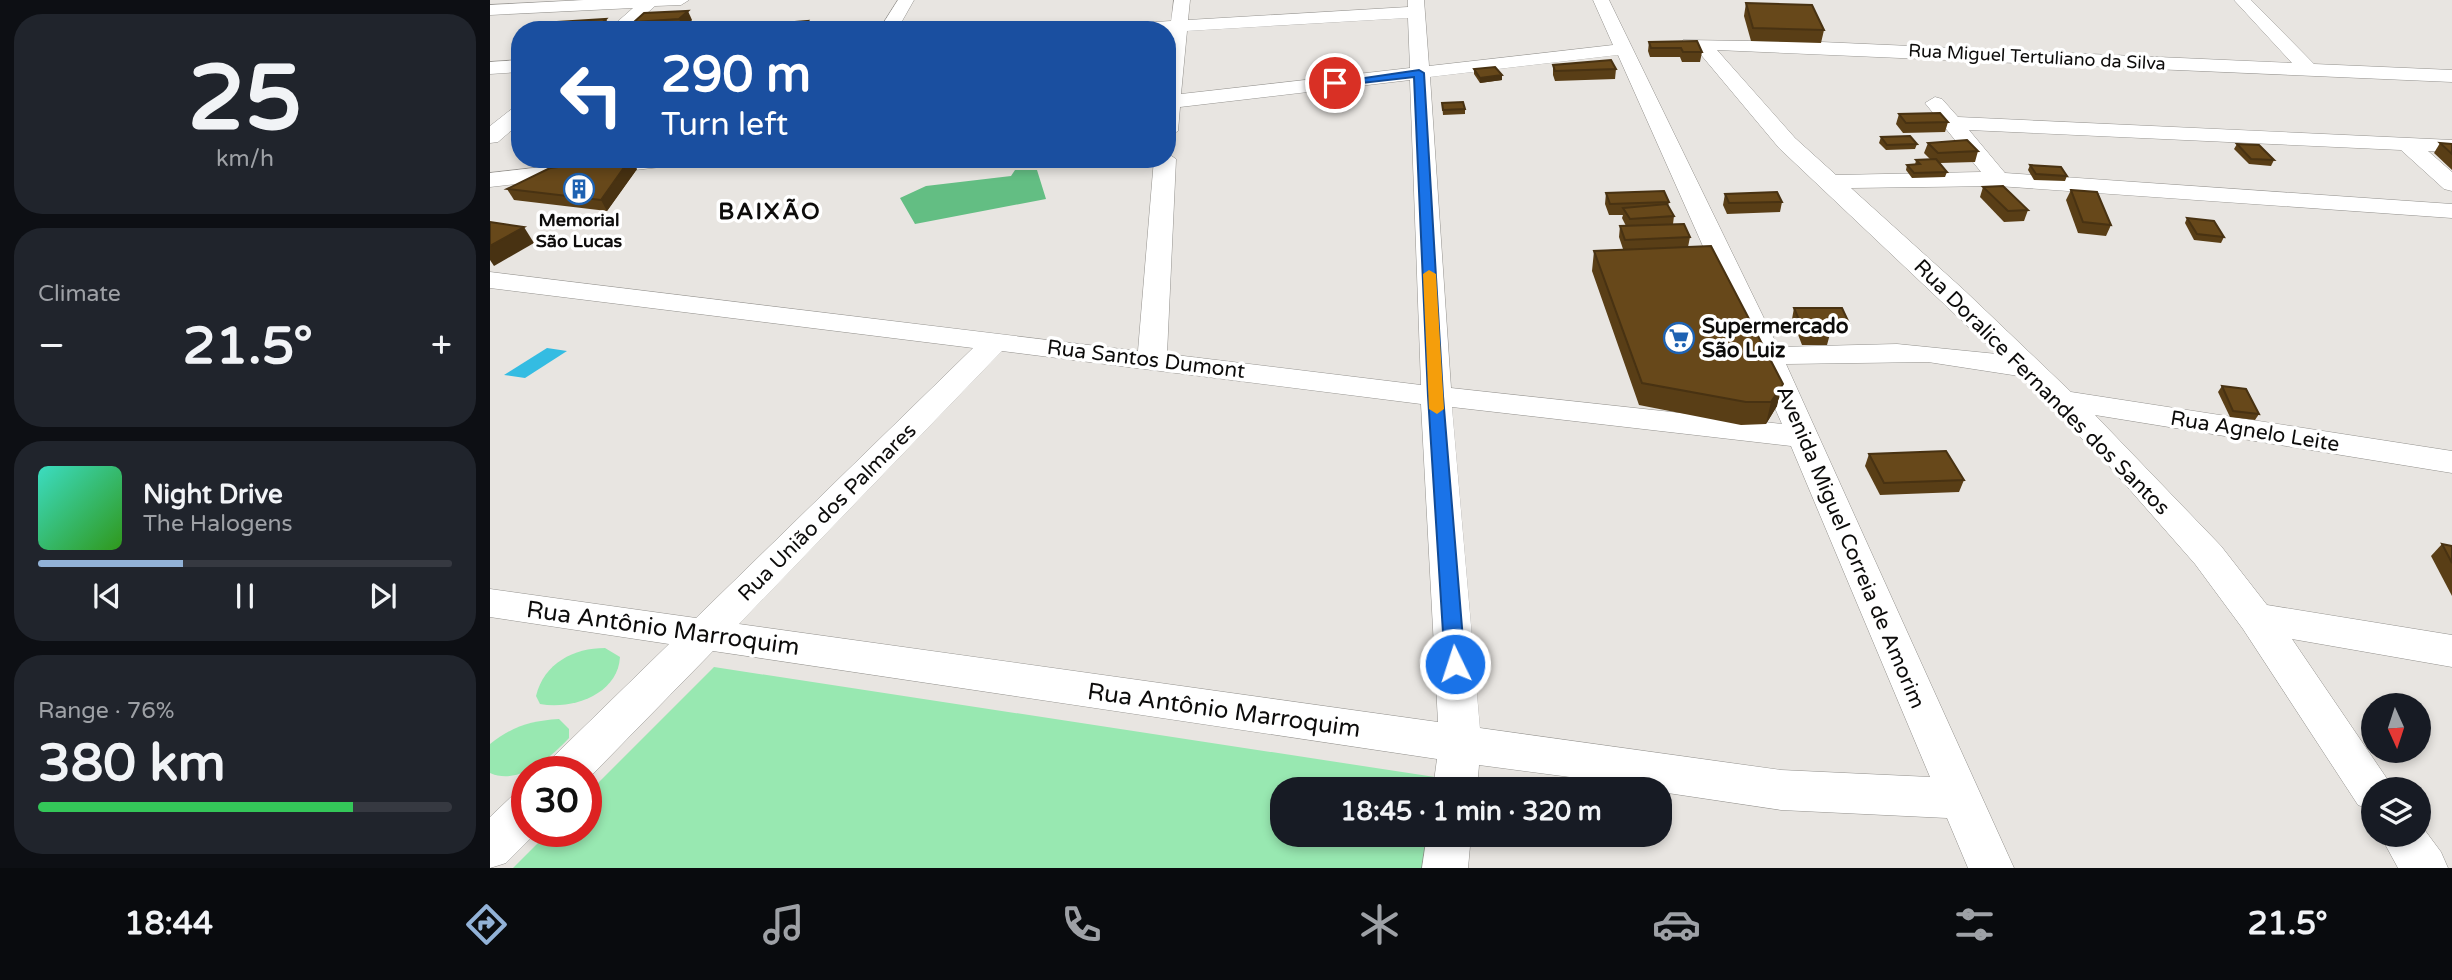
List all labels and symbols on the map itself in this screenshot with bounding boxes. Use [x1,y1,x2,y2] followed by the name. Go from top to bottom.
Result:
[1908,39,2166,75] street label: Rua Miguel Tertuliano da Silva
[1305,53,1365,113] pin
[562,172,596,206] building icon: Memorial São Lucas
[718,198,822,226] district label: BAIXÃO
[536,209,623,252] place label: Memorial São Lucas
[1909,254,2175,520] street label: Rua Doralice Fernandes dos Santos
[1702,314,1849,363] place label: Supermercado São Luiz
[1662,321,1696,355] supermarket icon: Supermercado São Luiz
[1045,335,1246,384] street label: Rua Santos Dumont
[1771,382,1930,712] street label: Avenida Miguel Correia de Amorim
[2169,406,2341,457] street label: Rua Agnelo Leite
[733,418,922,607] street label: Rua União dos Palmares
[524,595,801,662] street label: Rua Antônio Marroquim
[1418,627,1492,701] position arrow
[1085,677,1362,744] street label: Rua Antônio Marroquim
[2361,693,2431,763] north arrow
[511,756,602,847] speed limit sign: 30

